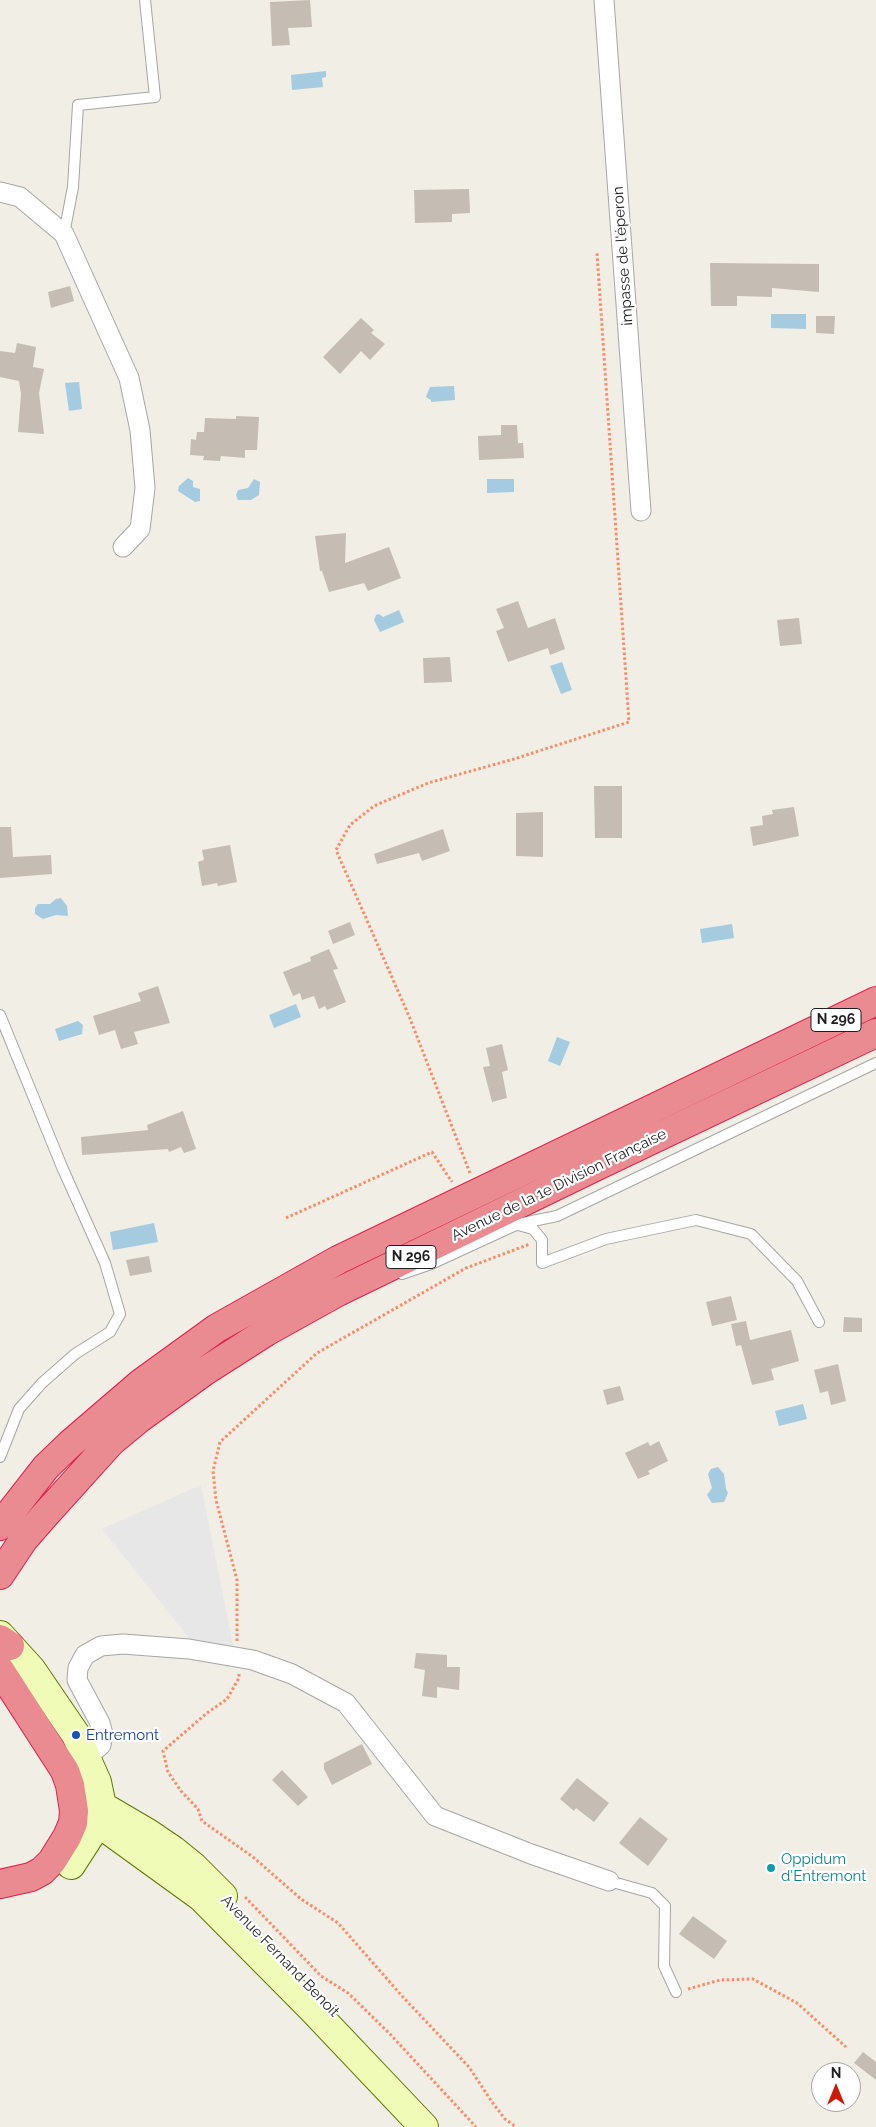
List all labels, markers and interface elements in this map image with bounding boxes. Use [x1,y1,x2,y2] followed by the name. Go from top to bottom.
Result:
[609,186,637,326] street label: impasse de l'éperon
[811,1008,861,1032] road number: N 296
[449,1125,669,1245] street label: Avenue de la 1e Division Française
[386,1246,436,1268] road number: N 296
[86,1726,159,1744] place label: Entremont
[70,1729,82,1741] marker: Entremont
[781,1850,866,1885] place label: Oppidum d'Entremont
[765,1862,777,1874] marker: Oppidum d'Entremont
[217,1891,343,2021] street label: Avenue Fernand Benoit
[811,2062,861,2112] north arrow
[831,2065,841,2081] text: N

